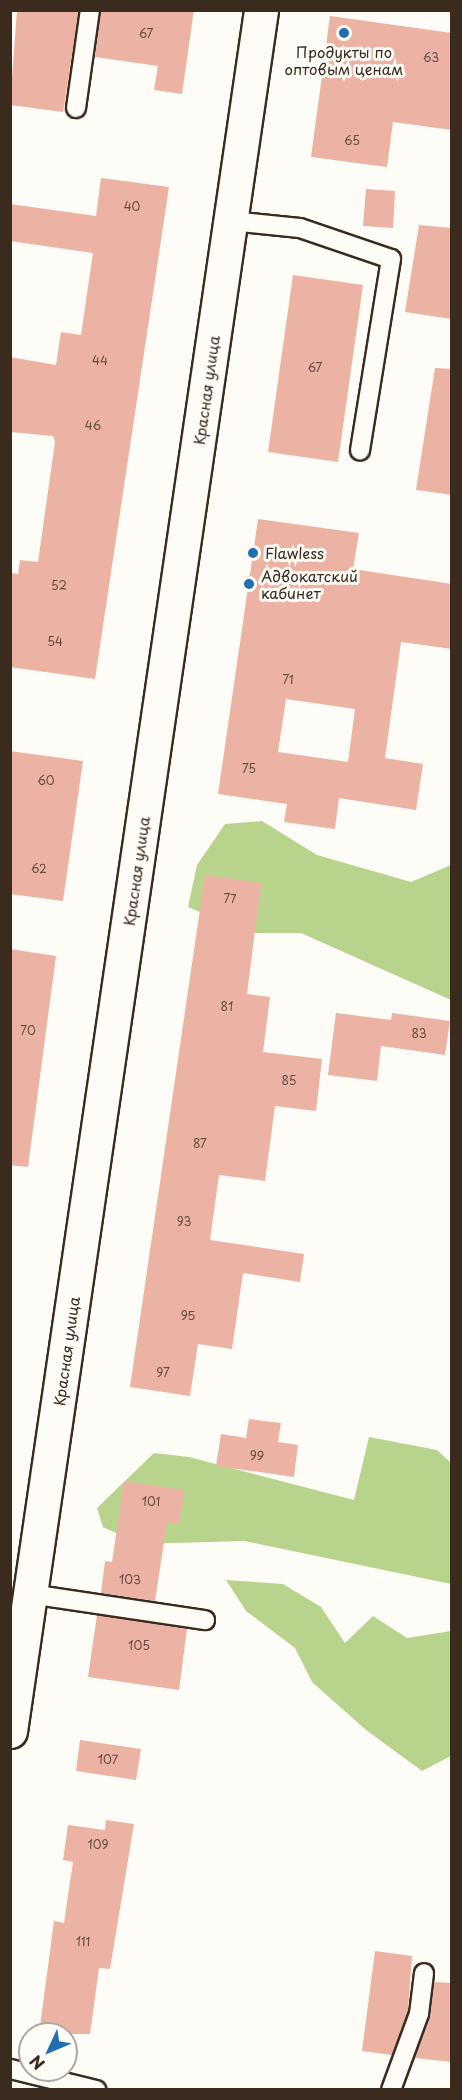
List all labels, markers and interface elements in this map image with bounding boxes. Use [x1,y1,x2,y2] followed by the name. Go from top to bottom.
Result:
[337,26,351,40] marker: Продукты по оптовым ценам
[139,27,153,41] house number: 67
[285,42,403,77] place label: Продукты по оптовым ценам
[423,51,439,65] house number: 63
[344,134,360,148] house number: 65
[124,200,140,214] house number: 40
[189,334,223,446] street label: Красная улица
[92,354,108,368] house number: 44
[308,361,322,375] house number: 67
[85,419,101,433] house number: 46
[265,544,324,562] place label: Flawless
[246,546,260,560] marker: Flawless
[261,566,358,601] place label: Адвокатский кабинет
[242,577,256,591] marker: Адвокатский кабинет
[51,579,67,593] house number: 52
[47,635,63,649] house number: 54
[282,673,294,687] house number: 71
[242,762,256,776] house number: 75
[37,774,55,788] house number: 60
[119,815,153,927] street label: Красная улица
[31,862,47,876] house number: 62
[223,892,237,906] house number: 77
[221,1000,233,1014] house number: 81
[20,1024,36,1038] house number: 70
[411,1027,427,1041] house number: 83
[282,1074,296,1088] house number: 85
[193,1137,207,1151] house number: 87
[177,1215,191,1229] house number: 93
[49,1295,83,1407] street label: Красная улица
[181,1309,195,1323] house number: 95
[156,1366,170,1380] house number: 97
[250,1449,264,1463] house number: 99
[142,1495,160,1509] house number: 101
[119,1573,141,1587] house number: 103
[128,1639,150,1653] house number: 105
[98,1753,118,1767] house number: 107
[87,1838,109,1852] house number: 109
[76,1935,90,1949] house number: 111
[18,2022,78,2082] north arrow
[23,2050,50,2076] text: N

